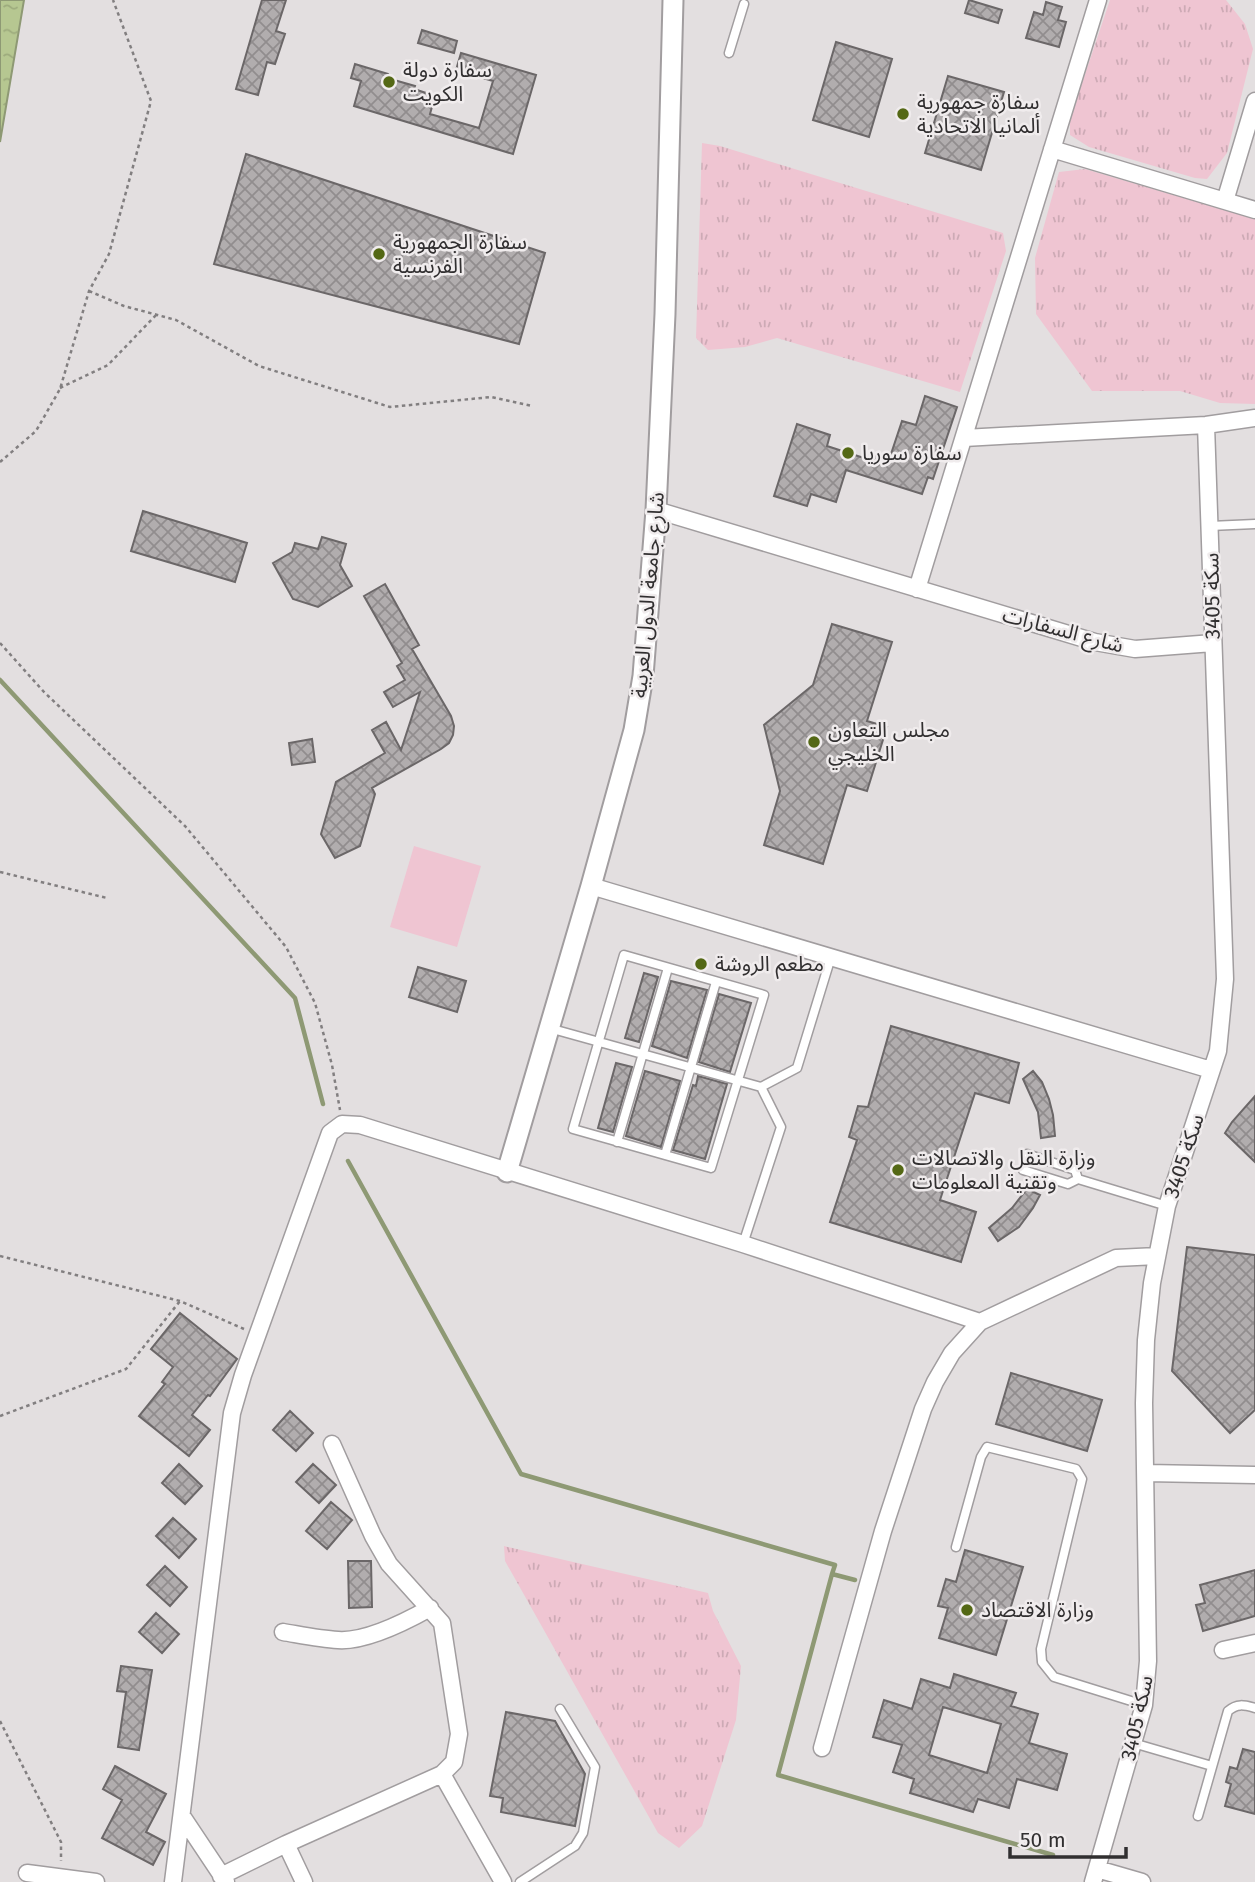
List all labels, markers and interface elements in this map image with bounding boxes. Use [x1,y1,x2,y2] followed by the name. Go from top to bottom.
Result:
[403,57,492,107] place label: سفارة دولة الكويت
[381,74,397,90] marker: سفارة دولة الكويت
[917,89,1040,139] place label: سفارة جمهورية ألمانيا الاتحادية
[895,106,911,122] marker: سفارة جمهورية ألمانيا الاتحادية
[393,229,527,279] place label: سفارة الجمهورية الفرنسية
[371,246,387,262] marker: سفارة الجمهورية الفرنسية
[862,440,962,466] place label: سفارة سوريا
[840,445,856,461] marker: سفارة سوريا
[626,491,672,699] street label: شارع جامعة الدول العربية
[1198,552,1226,640] street label: سكة 3405
[999,601,1126,661] street label: شارع السفارات
[828,717,950,770] place label: مجلس التعاون الخليجي
[806,734,822,750] marker: مجلس التعاون الخليجي
[715,951,824,979] place label: مطعم الروشة
[693,956,709,972] marker: مطعم الروشة
[1158,1111,1210,1201] street label: سكة 3405
[912,1145,1095,1195] place label: وزارة النقل والاتصالات وتقنية المعلومات
[890,1162,906,1178] marker: وزارة النقل والاتصالات وتقنية المعلومات
[981,1597,1094,1623] place label: وزارة الاقتصاد
[959,1602,975,1618] marker: وزارة الاقتصاد
[1115,1673,1159,1763] street label: سكة 3405
[1010,1815,1126,1859] scale bar
[1020,1827,1066,1853] text: 50 m

